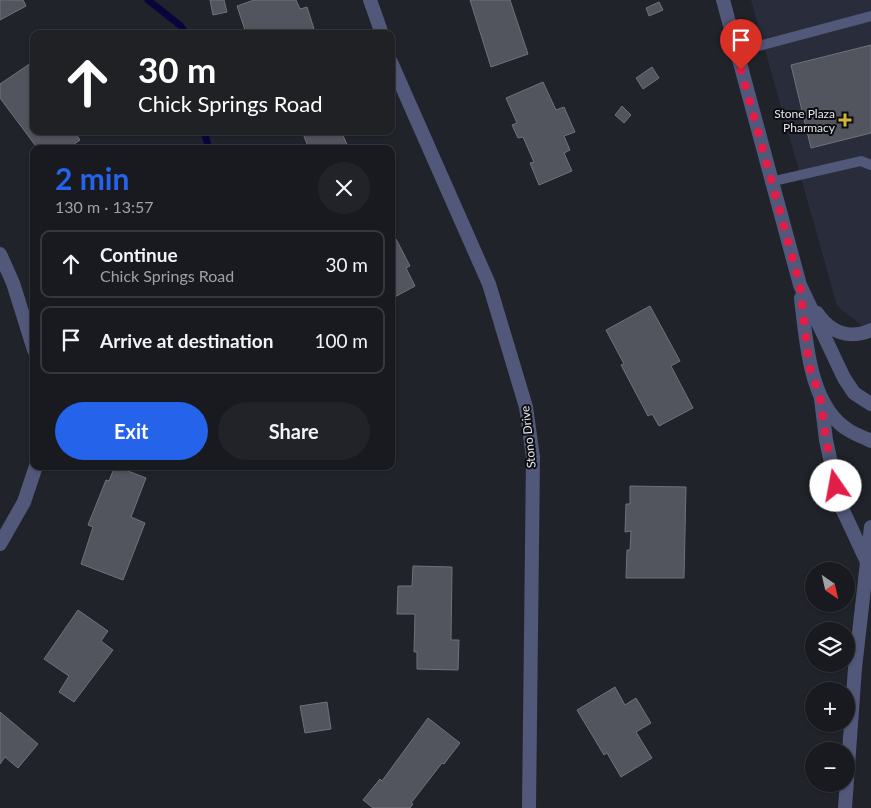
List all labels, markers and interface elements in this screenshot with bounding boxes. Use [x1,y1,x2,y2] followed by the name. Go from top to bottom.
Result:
[720,19,762,70] pin
[727,26,755,54] icon: arrive
[138,48,216,90] text: 30 m
[55,50,120,115] icon: ahead
[138,90,323,117] text: Chick Springs Road
[774,106,836,135] place label: Stone Plaza Pharmacy
[839,114,851,126] marker: Stone Plaza Pharmacy
[55,160,129,196] text: 2 min
[318,162,370,214] button: close
[55,197,154,216] text: 130 m · 13:57
[100,243,178,266] text: Continue
[57,250,85,278] icon: ahead
[325,253,368,276] text: 30 m
[100,266,234,285] text: Chick Springs Road
[57,326,85,354] icon: arrive
[100,329,273,352] text: Arrive at destination
[314,329,368,352] text: 100 m
[55,402,208,460] button: Exit
[218,402,370,460] button: Share
[517,405,539,469] street label: Stono Drive
[809,459,861,511] position arrow
[805,562,855,612] north arrow
[805,562,855,792] map controls
[805,622,855,672] button: layers
[805,682,855,732] button: +
[805,742,855,792] button: −

